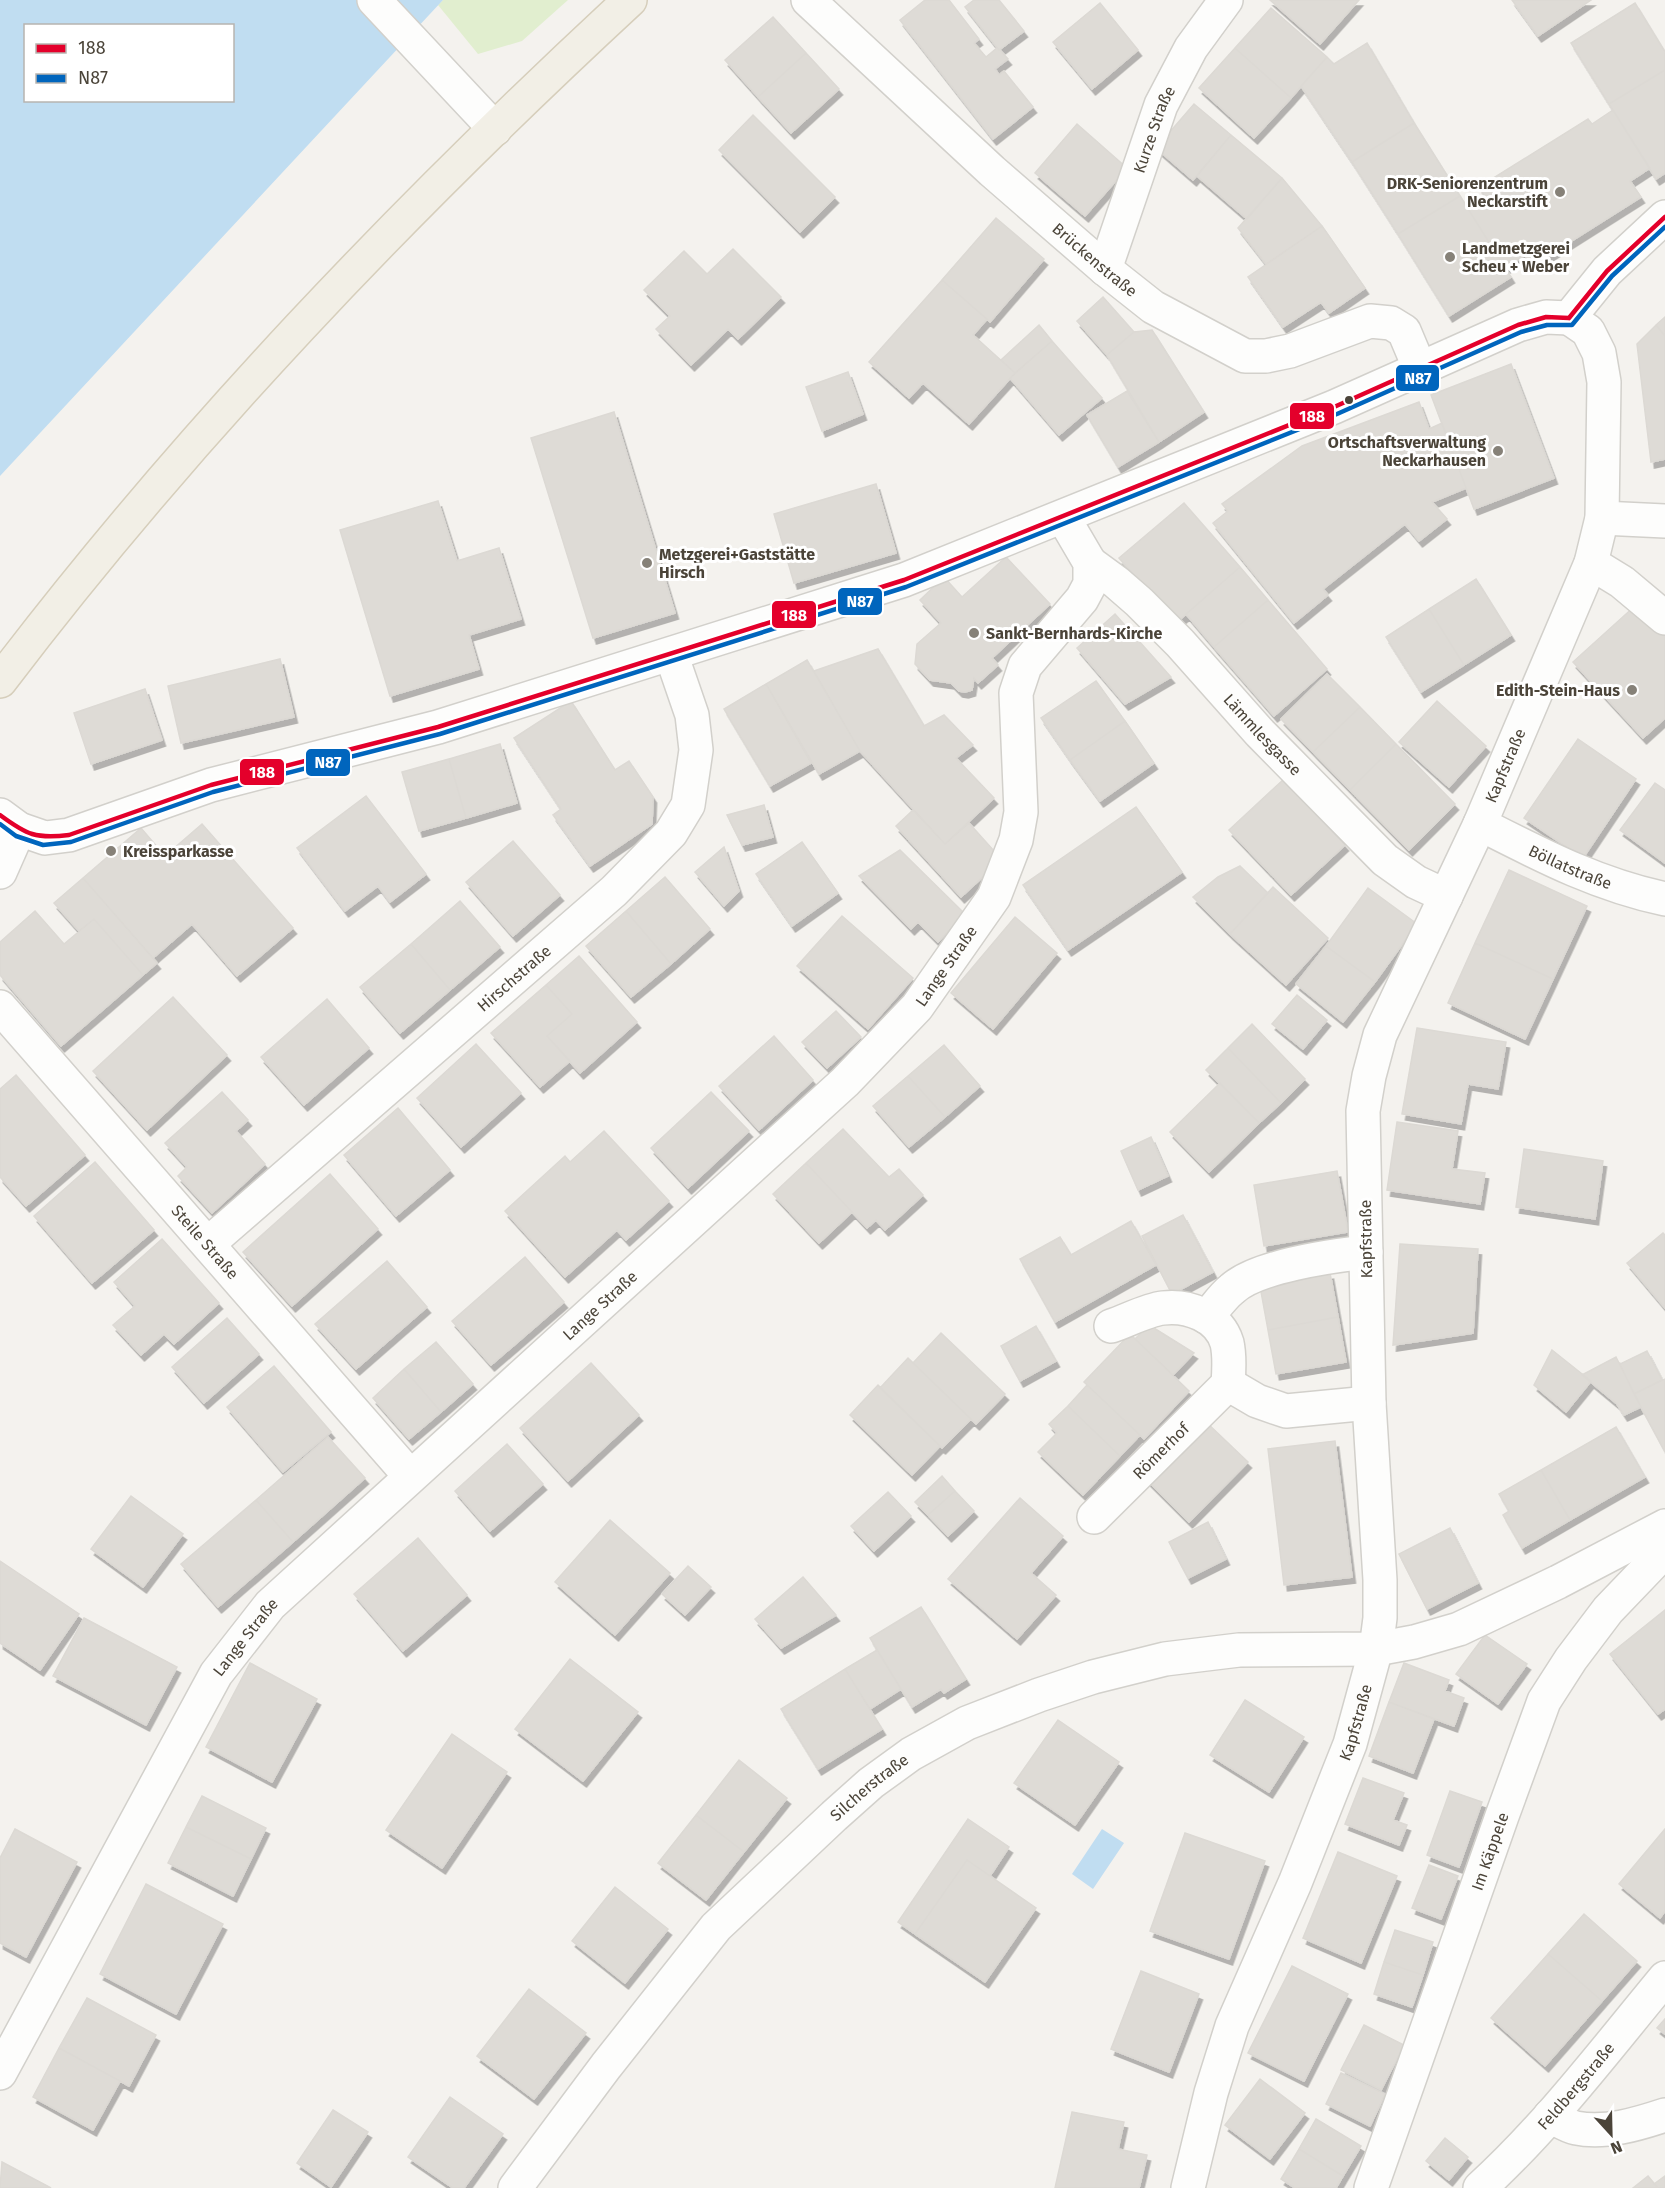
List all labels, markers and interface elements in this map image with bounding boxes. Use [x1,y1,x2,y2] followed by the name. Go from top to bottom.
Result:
[24,24,234,102] legend
[78,37,106,59] text: 188
[78,67,108,89] text: N87
[1129,82,1179,175] street label: Kurze Straße
[1387,174,1549,211] place label: DRK-Seniorenzentrum Neckarstift
[1553,185,1567,199] marker: DRK-Seniorenzentrum Neckarstift
[1049,218,1141,300] street label: Brückenstraße
[1462,239,1570,276] place label: Landmetzgerei Scheu + Weber
[1443,250,1457,264] marker: Landmetzgerei Scheu + Weber
[1395,364,1440,392] line badge: N87
[1404,369,1432,388] text: N87
[1343,394,1355,406] unlabelled marker
[1289,402,1335,430] line badge: 188
[1299,407,1325,426] text: 188
[1328,433,1486,470] place label: Ortschaftsverwaltung Neckarhausen
[1491,444,1505,458] marker: Ortschaftsverwaltung Neckarhausen
[659,545,815,582] place label: Metzgerei+Gaststätte Hirsch
[640,556,654,570] marker: Metzgerei+Gaststätte Hirsch
[837,587,883,616] line badge: N87
[846,592,874,611] text: N87
[771,600,817,629] line badge: 188
[781,606,807,625] text: 188
[986,624,1162,643] place label: Sankt-Bernhards-Kirche
[967,626,981,640] marker: Sankt-Bernhards-Kirche
[1496,681,1620,700] place label: Edith-Stein-Haus
[1625,683,1639,697] marker: Edith-Stein-Haus
[1220,690,1306,779] street label: Lämmlesgasse
[1481,725,1529,805] street label: Kapfstraße
[305,748,351,777] line badge: N87
[314,753,342,772] text: N87
[239,758,285,786] line badge: 188
[249,763,275,782] text: 188
[1526,841,1614,893] street label: Böllatstraße
[123,842,234,861] place label: Kreissparkasse
[104,844,118,858] marker: Kreissparkasse
[911,922,981,1010] street label: Lange Straße
[473,941,555,1015] street label: Hirschstraße
[1356,1200,1376,1278] street label: Kapfstraße
[168,1201,243,1283] street label: Steile Straße
[558,1266,641,1344] street label: Lange Straße
[1129,1418,1194,1483] street label: Römerhof
[209,1593,281,1680] street label: Lange Straße
[1335,1682,1375,1763] street label: Kapfstraße
[826,1750,912,1825] street label: Silcherstraße
[1467,1810,1512,1893] street label: Im Käppele
[1533,2038,1618,2133] street label: Feldbergstraße
[1581,2104,1641,2164] north arrow
[1608,2137,1625,2158] text: N

